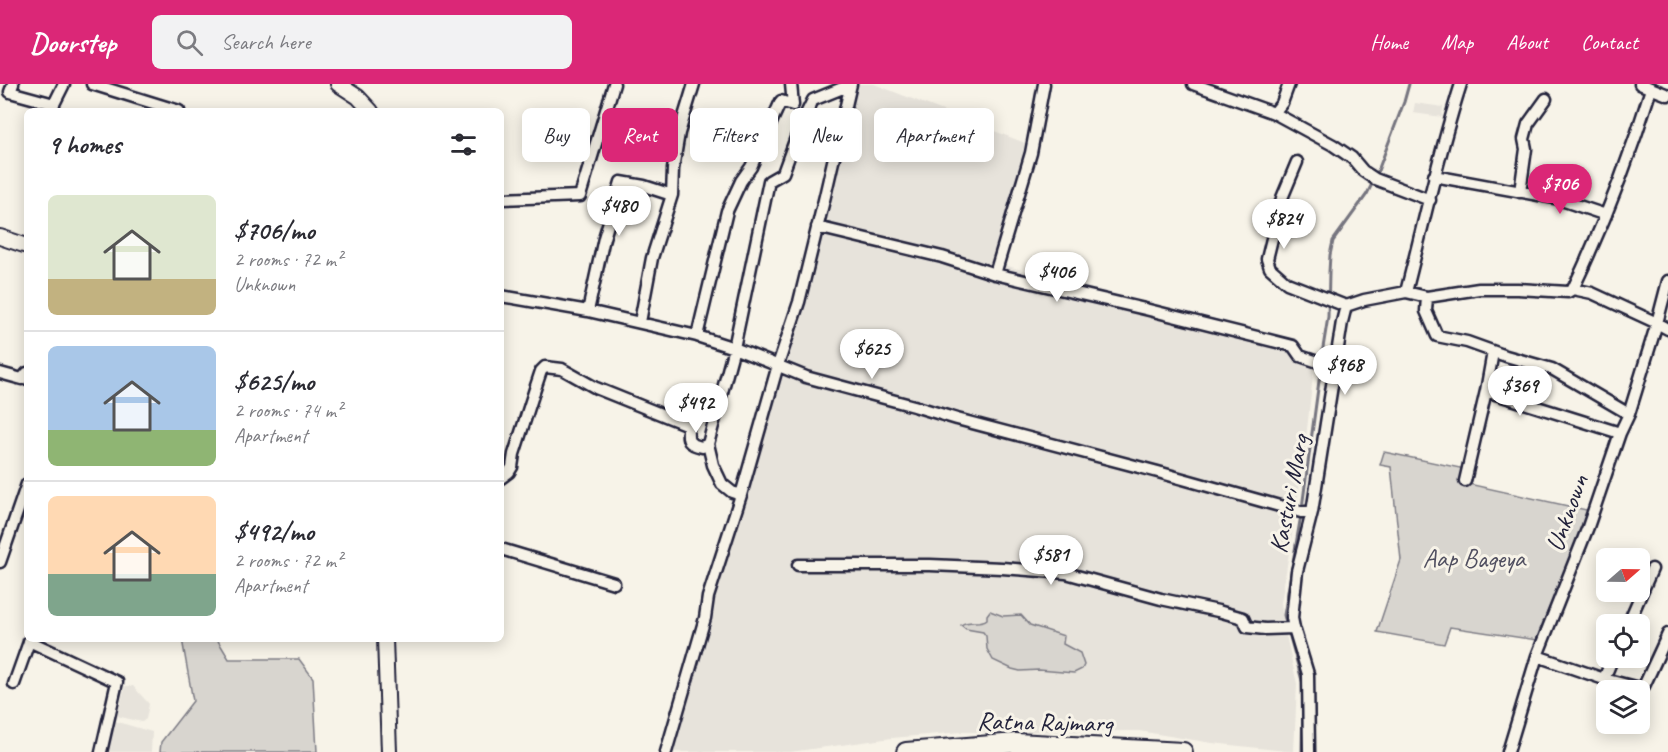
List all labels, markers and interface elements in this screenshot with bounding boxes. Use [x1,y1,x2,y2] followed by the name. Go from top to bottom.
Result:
[152,15,572,69] search box
[30,25,116,60] text: Doorstep
[173,26,206,59] icon: search
[221,28,311,56] text: Search here
[1370,29,1408,55] text: Home
[1441,29,1473,55] text: Map
[1506,29,1548,55] text: About
[1581,29,1638,55] text: Contact
[522,108,590,162] chip: Buy
[602,108,678,162] chip: Rent
[690,108,778,162] chip: Filters
[790,108,862,162] chip: New
[874,108,994,162] chip: Apartment
[48,128,121,161] text: 9 homes
[447,128,480,161] icon: filters
[1524,164,1596,215] pin: $706
[1542,171,1578,196] text: $706
[583,186,655,237] pin: $480
[601,193,637,218] text: $480
[1248,199,1320,250] pin: $824
[1266,206,1302,231] text: $824
[234,214,315,247] text: $706/mo
[96,219,168,291] icon: home
[234,247,342,272] text: 2 rooms · 72 m²
[1021,252,1093,303] pin: $406
[1039,259,1075,284] text: $406
[234,272,295,297] text: Unknown
[836,329,908,380] pin: $625
[854,336,890,361] text: $625
[1309,345,1381,396] pin: $968
[1327,352,1363,377] text: $968
[234,365,314,398] text: $625/mo
[1484,366,1556,417] pin: $369
[96,370,168,442] icon: home
[1502,373,1538,398] text: $369
[660,383,732,434] pin: $492
[678,390,714,415] text: $492
[234,398,342,423] text: 2 rooms · 74 m²
[234,423,307,448] text: Apartment
[1261,430,1317,556] street label: Kasturi Marg
[1538,470,1596,556] street label: Unknown
[234,515,314,548] text: $492/mo
[96,520,168,592] icon: home
[1015,535,1087,586] pin: $581
[1033,542,1069,567] text: $581
[1423,542,1527,575] park label: Aap Bageya
[234,548,342,573] text: 2 rooms · 72 m²
[1596,548,1650,602] north arrow
[1596,548,1650,734] map controls
[234,573,307,598] text: Apartment
[1596,614,1650,668] button: locate
[1596,680,1650,734] button: layers
[977,704,1115,740] street label: Ratna Rajmarg

